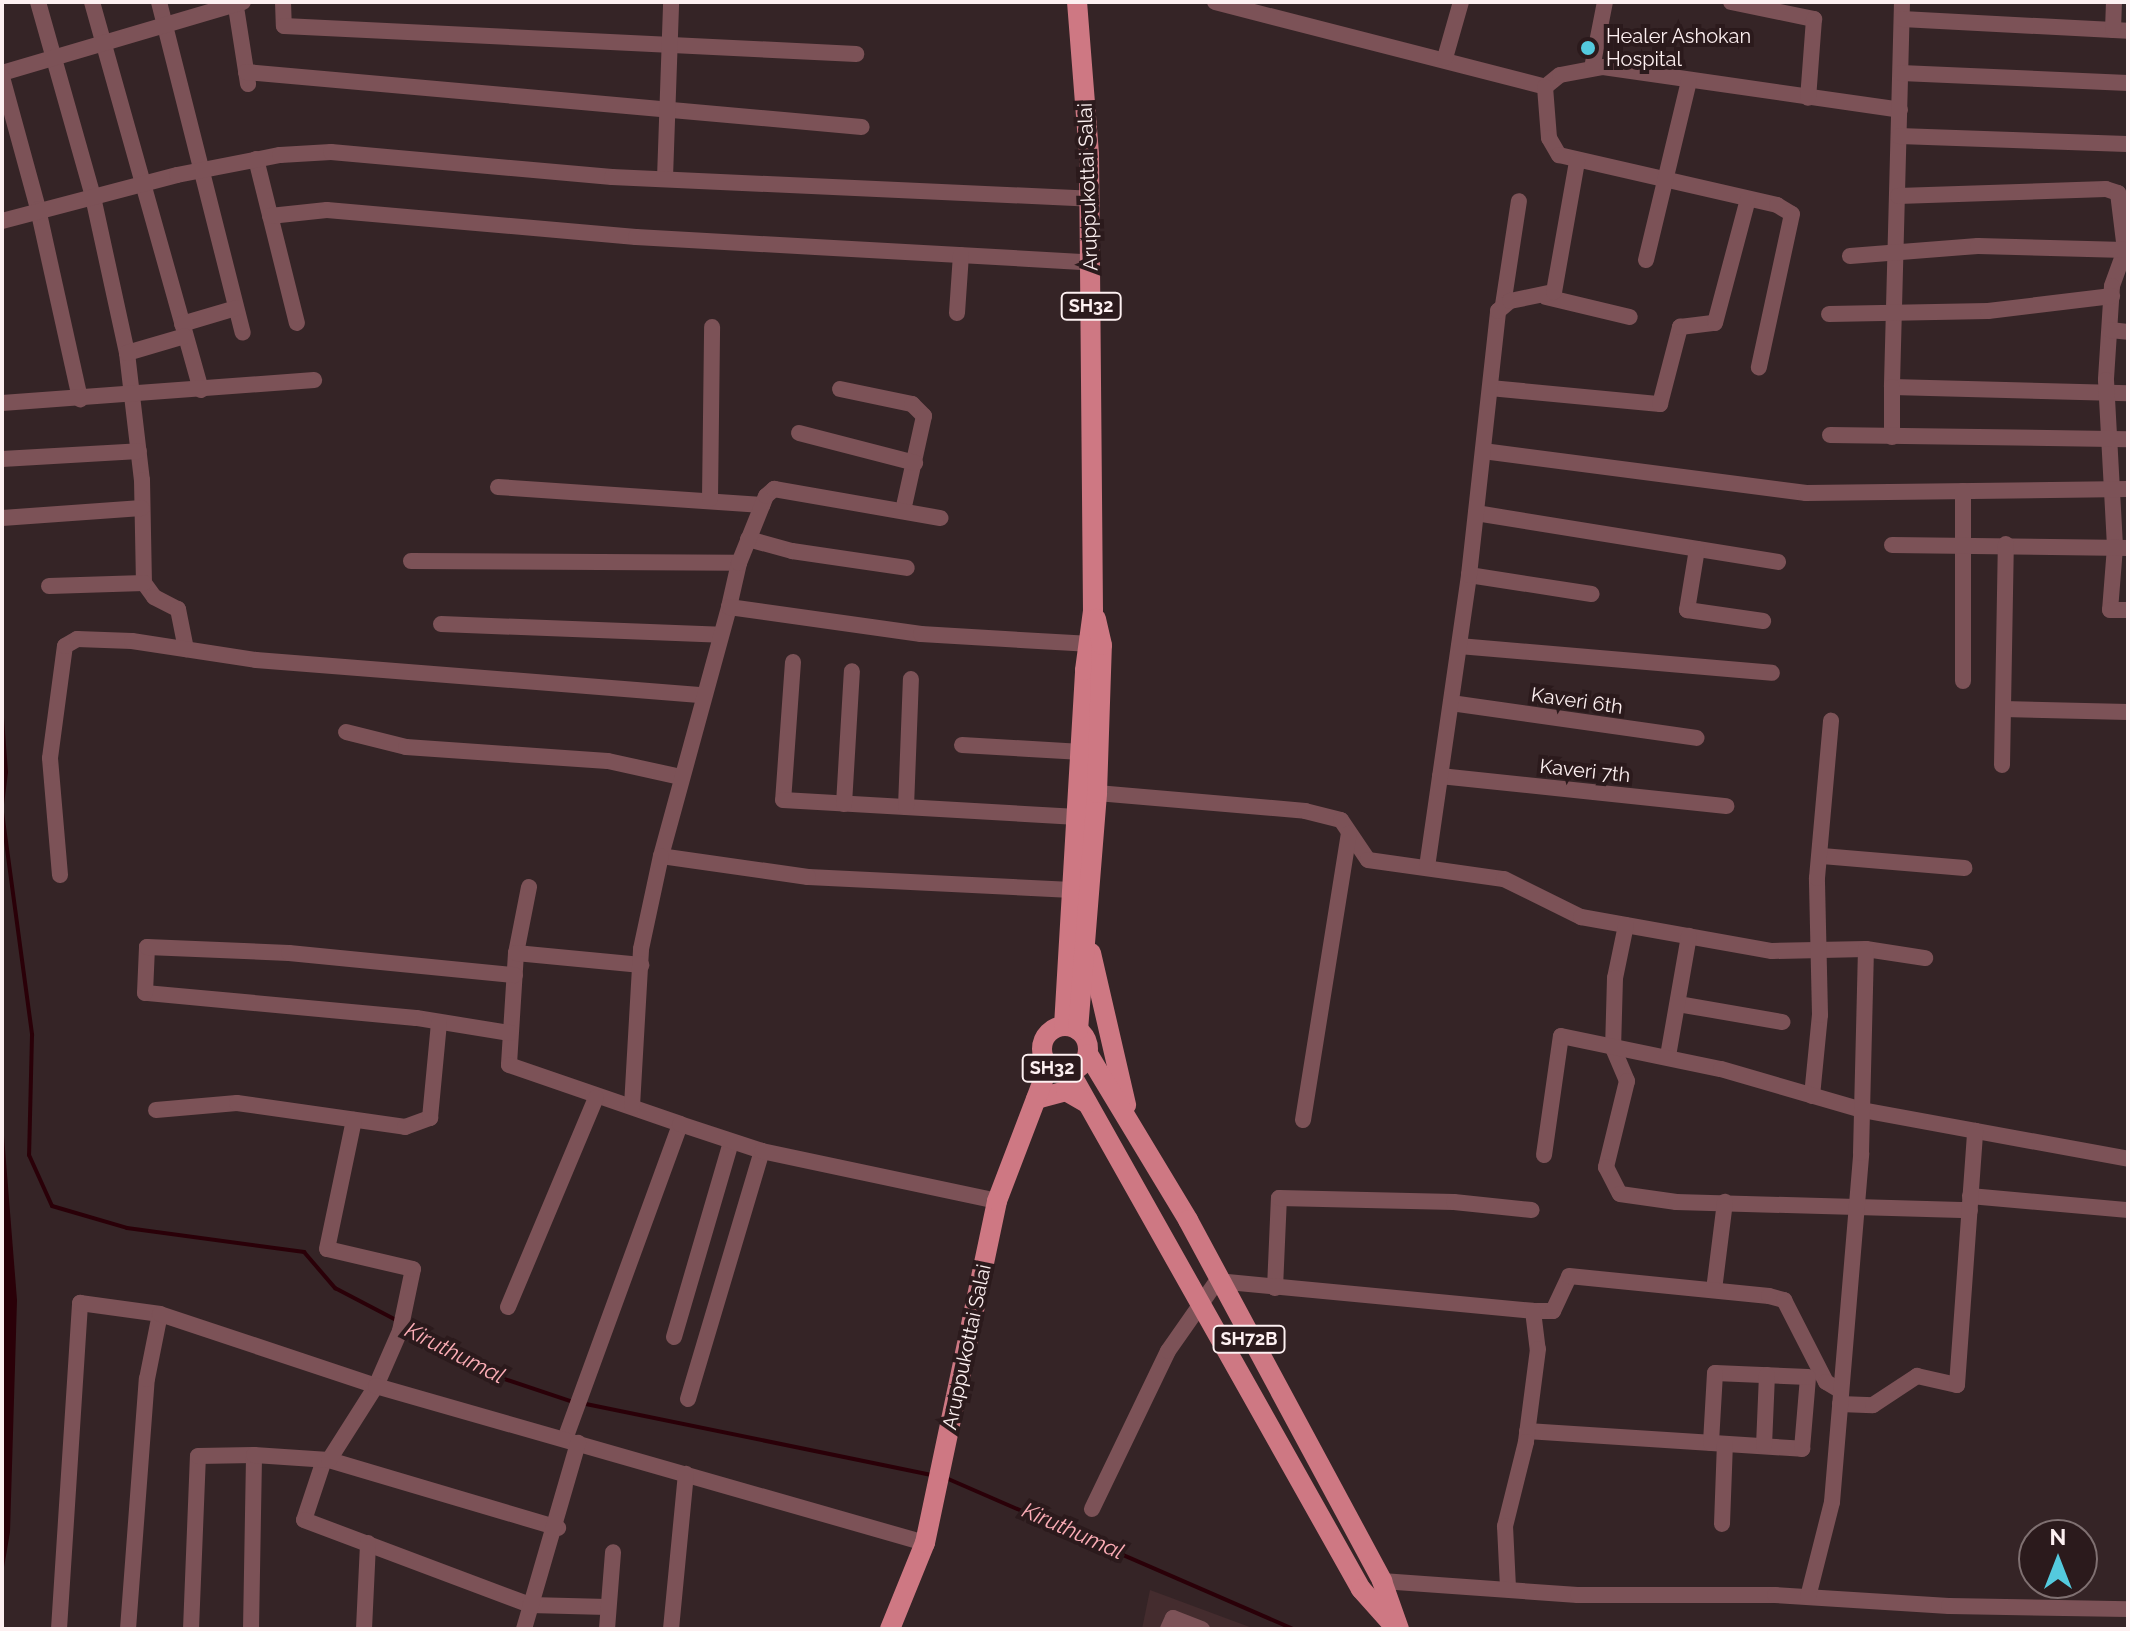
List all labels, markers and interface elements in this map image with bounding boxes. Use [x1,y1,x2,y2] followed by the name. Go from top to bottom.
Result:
[1606,24,1752,71] place label: Healer Ashokan Hospital
[1577,37,1599,59] marker: Healer Ashokan Hospital
[1073,102,1103,272] street label: Aruppukottai Salai
[1059,292,1123,320] road number: SH32
[1530,683,1624,719] street label: Kaveri 6th
[1538,754,1632,788] street label: Kaveri 7th
[1020,1054,1084,1082] road number: SH32
[938,1262,996,1432] street label: Aruppukottai Salai
[401,1317,509,1389] water label: Kiruthumal
[1211,1325,1287,1353] road number: SH72B
[1018,1497,1128,1565] water label: Kiruthumal
[2018,1519,2098,1599] north arrow
[2050,1524,2066,1550] text: N

